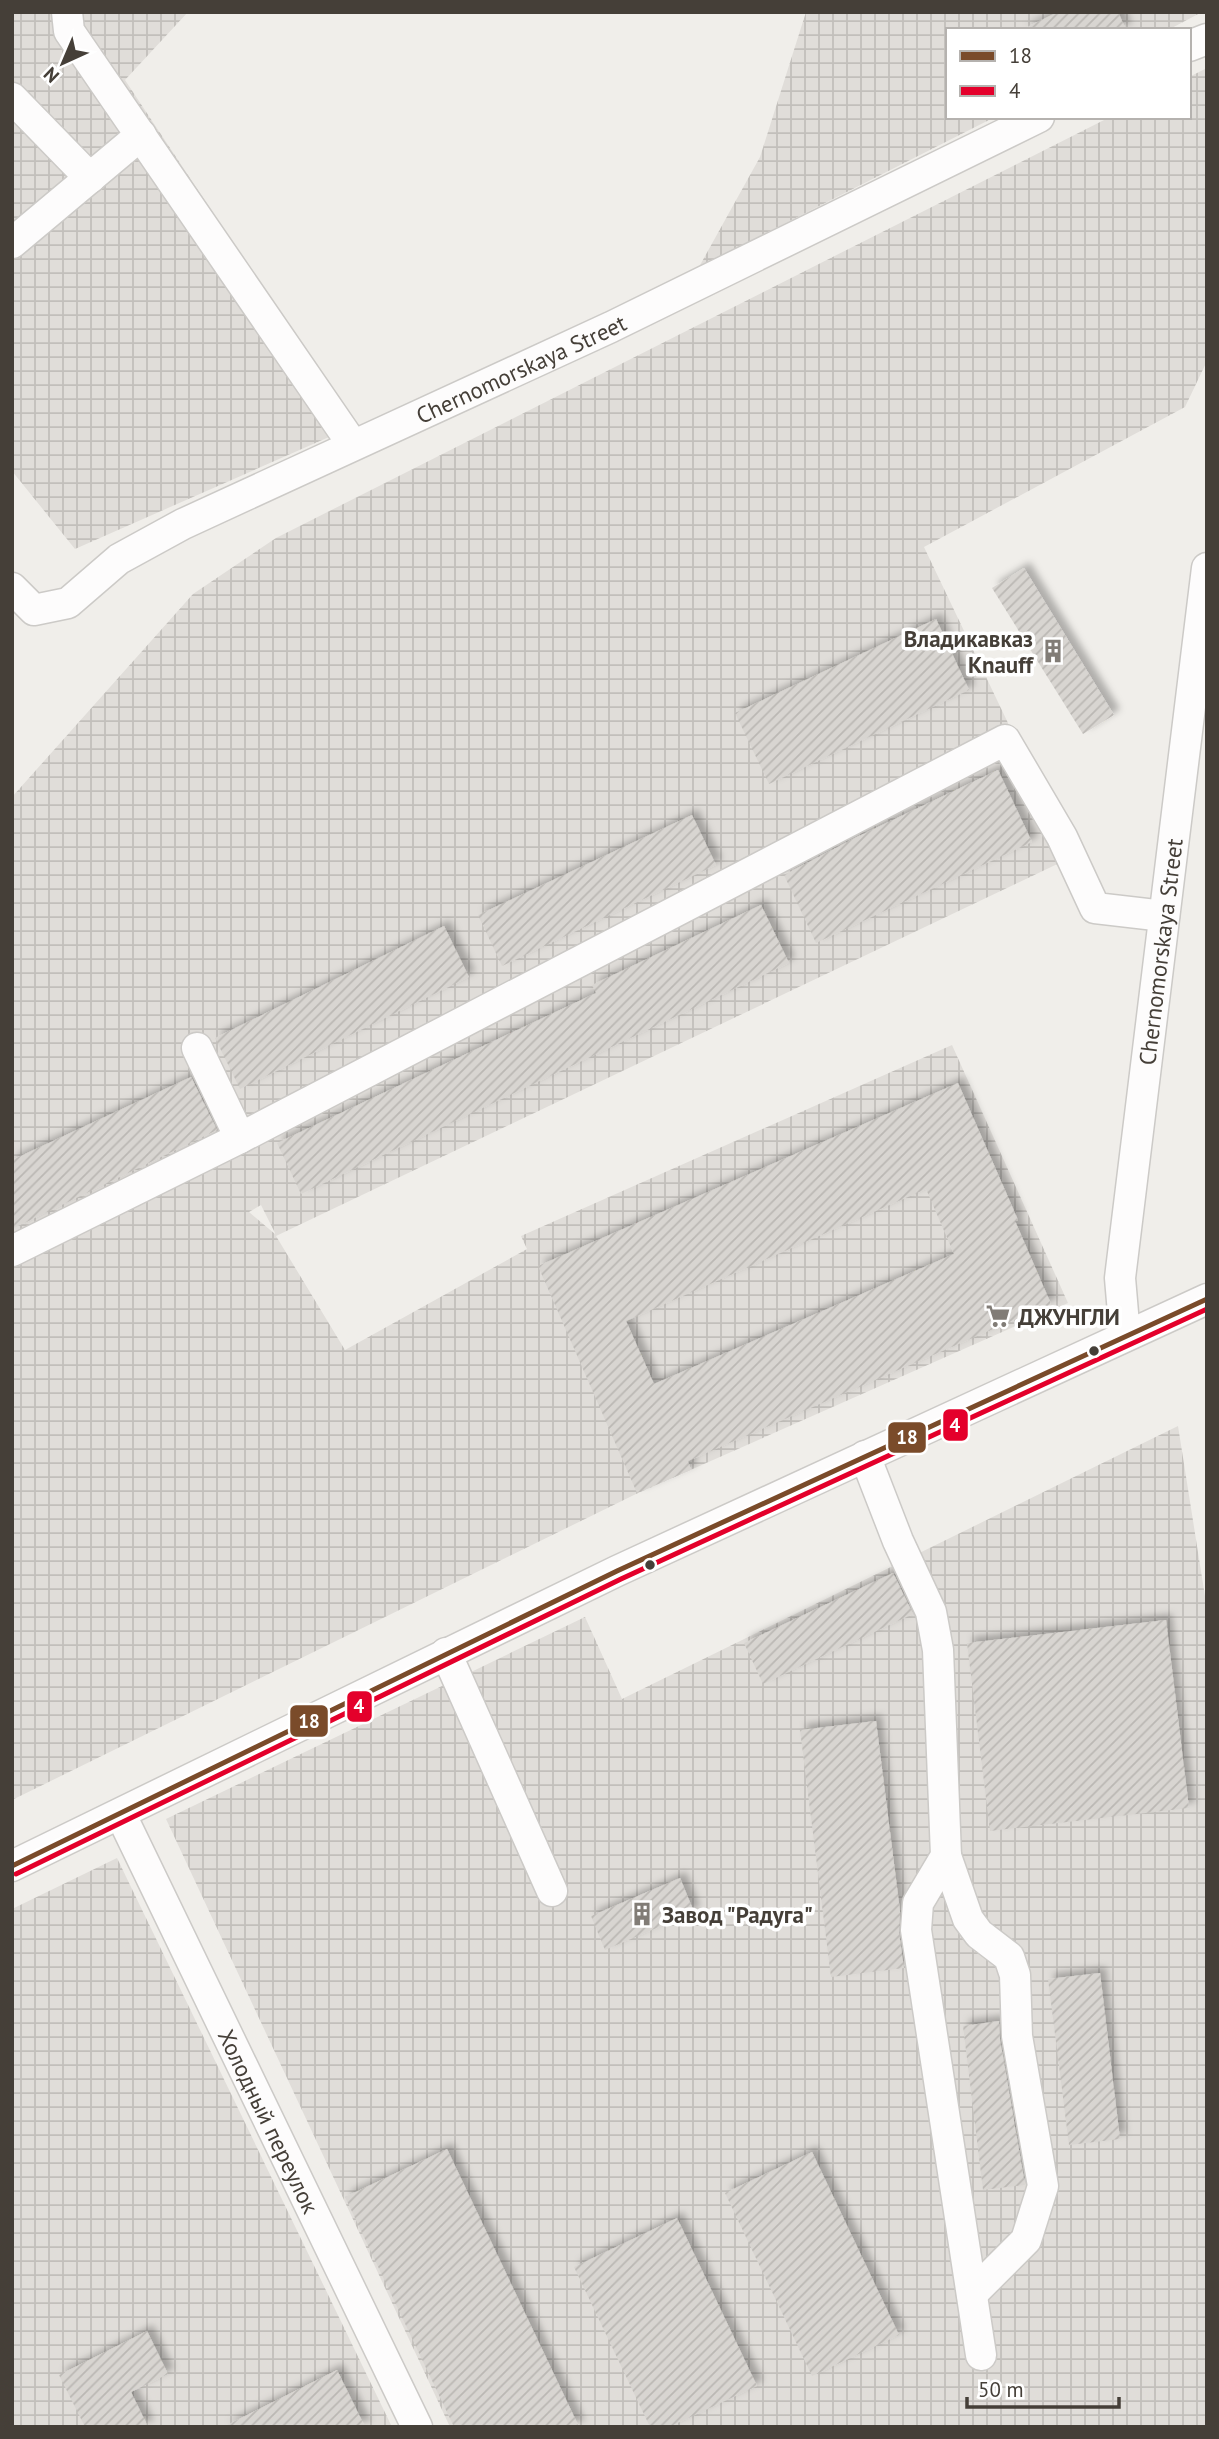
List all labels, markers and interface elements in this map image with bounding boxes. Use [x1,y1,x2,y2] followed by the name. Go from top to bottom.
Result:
[28,28,98,98] north arrow
[946,28,1191,119] legend
[1009,42,1032,69] text: 18
[38,62,64,88] text: N
[1009,77,1020,104] text: 4
[411,307,631,429] street label: Chernomorskaya Street
[904,624,1035,679] place label: Владикавказ Knauff
[1039,637,1067,665] building icon: Владикавказ Knauff
[1132,836,1188,1067] street label: Chernomorskaya Street
[984,1302,1012,1330] supermarket icon: ДЖУНГЛИ
[1018,1302,1120,1331] place label: ДЖУНГЛИ
[1087,1344,1101,1358] unlabelled marker
[942,1408,969,1442] line badge: 4
[950,1413,961,1437] text: 4
[887,1421,927,1454] line badge: 18
[896,1425,918,1449] text: 18
[643,1558,657,1572] unlabelled marker
[346,1690,373,1723] line badge: 4
[354,1694,365,1718] text: 4
[289,1704,329,1738] line badge: 18
[298,1709,320,1733] text: 18
[628,1900,656,1928] building icon: Завод "Радуга"
[662,1900,813,1929] place label: Завод "Радуга"
[212,2024,326,2218] street label: Холодный переулок
[967,2366,1119,2410] scale bar
[978,2376,1024,2403] text: 50 m

